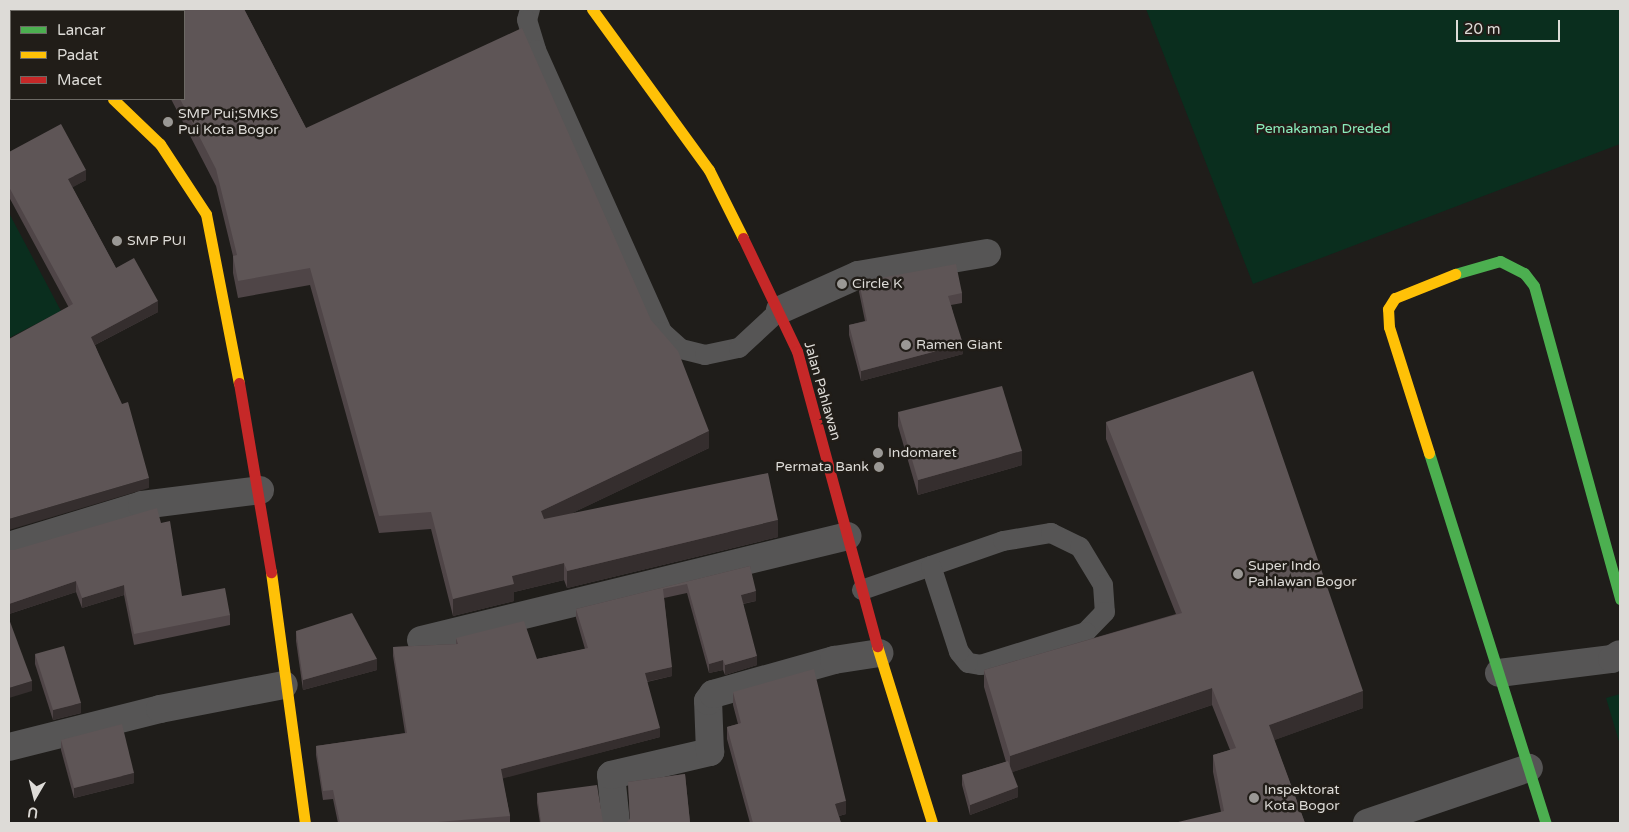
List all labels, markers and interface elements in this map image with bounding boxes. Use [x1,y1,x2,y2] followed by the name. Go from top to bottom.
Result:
[10,10,185,100] legend
[1459,10,1563,42] scale bar
[1464,20,1501,38] text: 20 m
[57,21,105,39] text: Lancar
[57,46,99,64] text: Padat
[57,71,102,89] text: Macet
[178,106,279,138] place label: SMP Pui;SMKS Pui Kota Bogor
[162,116,174,128] marker: SMP Pui;SMKS Pui Kota Bogor
[1255,121,1391,137] park label: Pemakaman Dreded
[127,233,186,249] place label: SMP PUI
[111,235,123,247] marker: SMP PUI
[852,276,902,292] place label: Circle K
[836,278,848,290] marker: Circle K
[916,337,1002,353] place label: Ramen Giant
[900,339,912,351] marker: Ramen Giant
[800,340,844,442] street label: Jalan Pahlawan
[888,445,957,461] place label: Indomaret
[872,447,884,459] marker: Indomaret
[775,459,869,475] place label: Permata Bank
[873,461,885,473] marker: Permata Bank
[1248,558,1357,590] place label: Super Indo Pahlawan Bogor
[1232,568,1244,580] marker: Super Indo Pahlawan Bogor
[10,772,60,822] north arrow
[1264,782,1340,814] place label: Inspektorat Kota Bogor
[1248,792,1260,804] marker: Inspektorat Kota Bogor
[26,803,39,822] text: U

